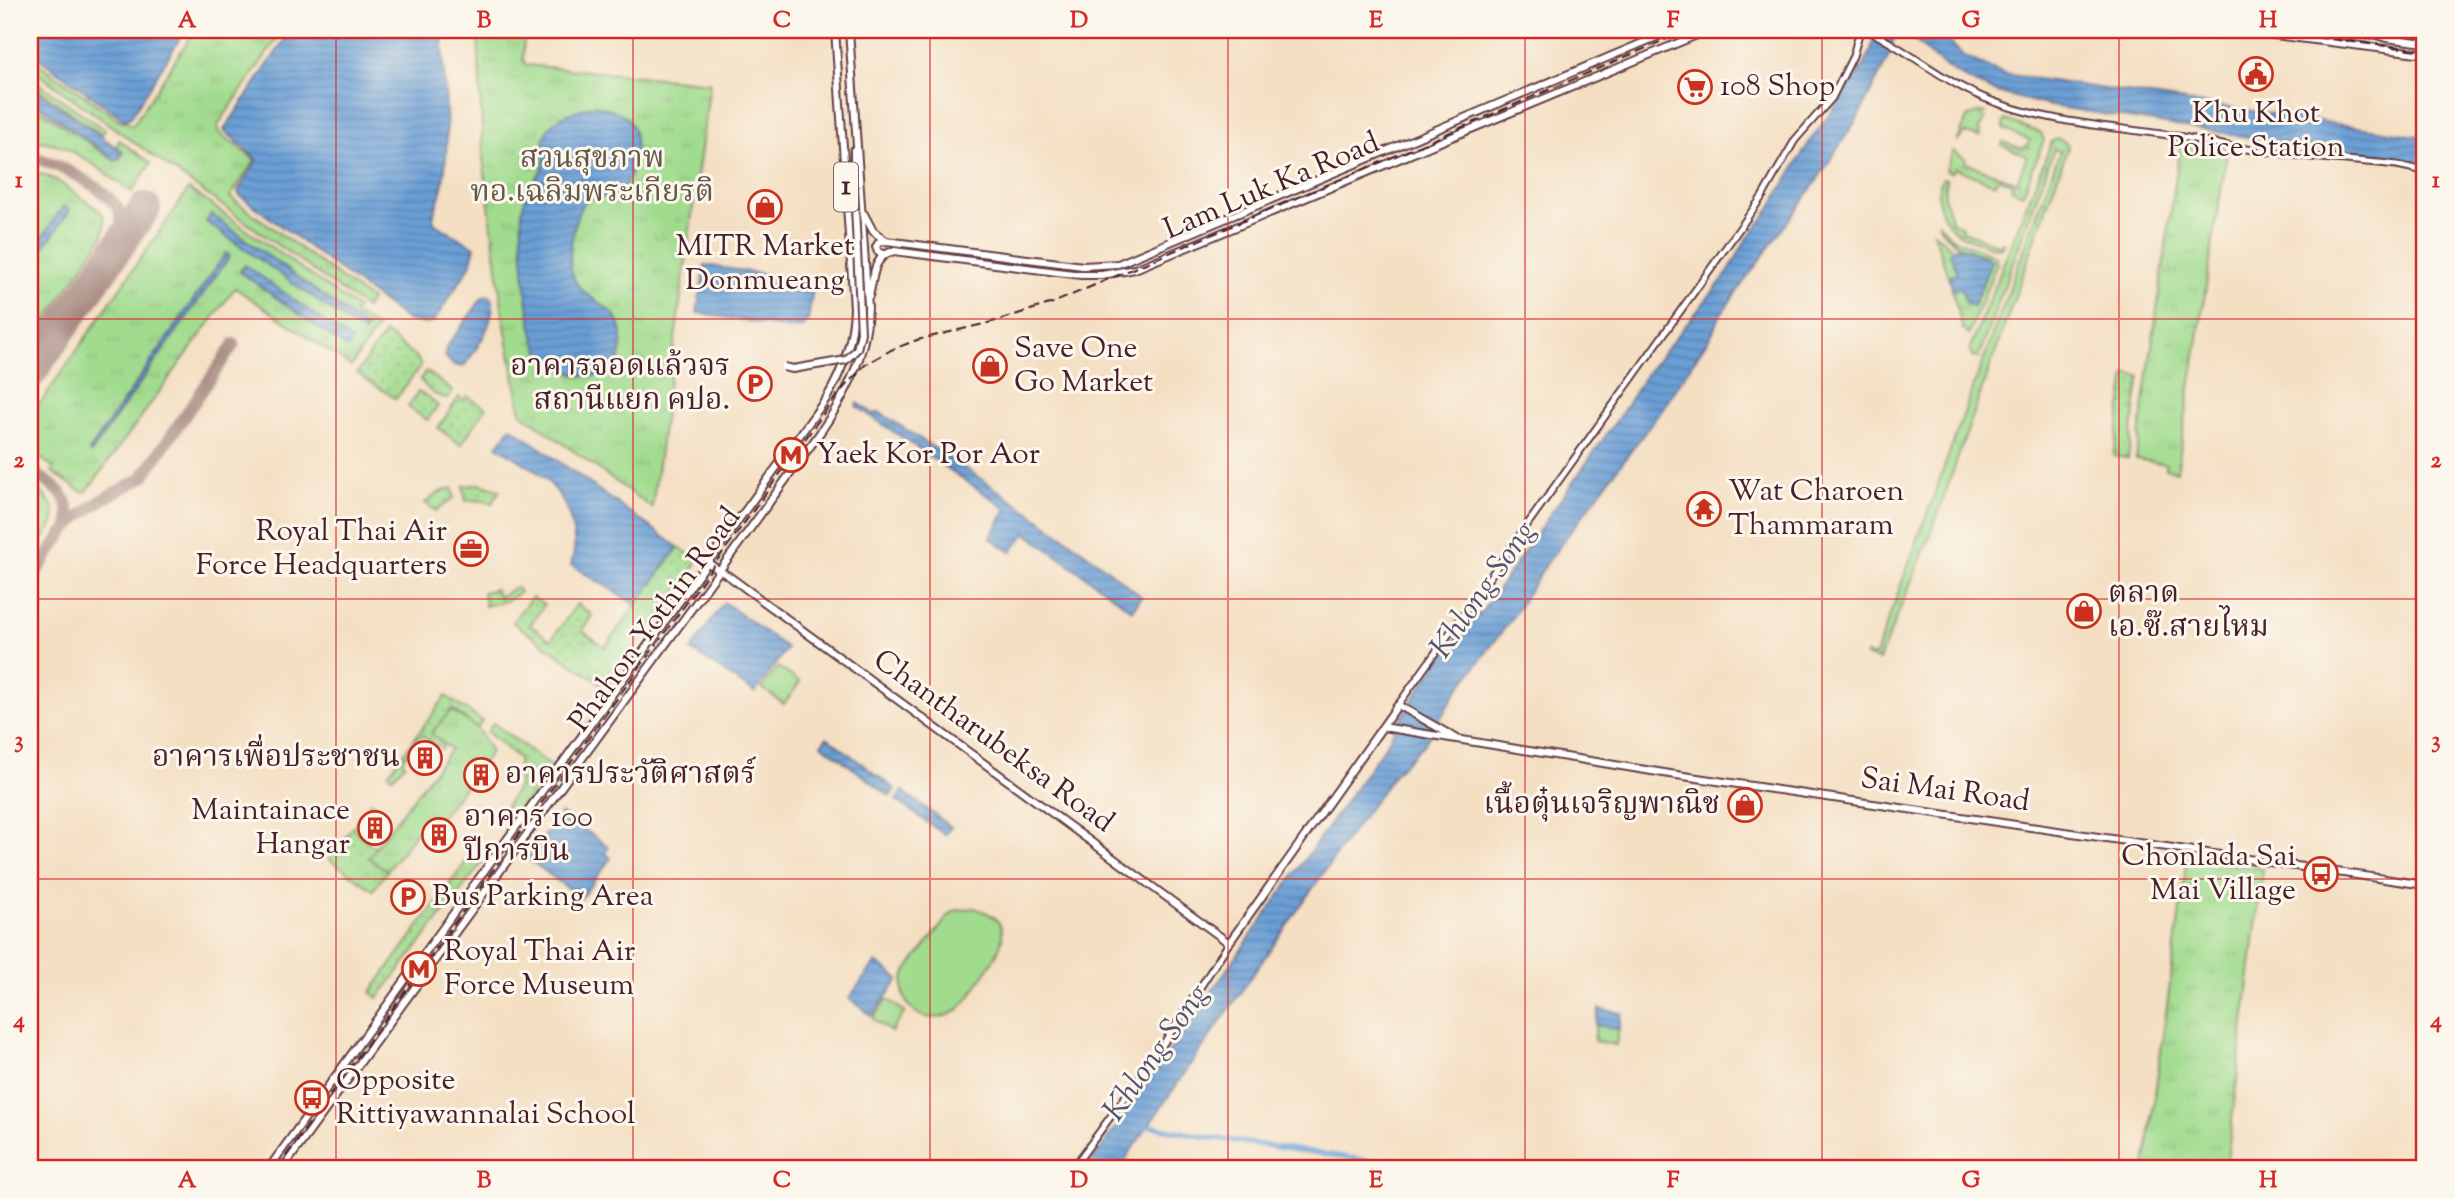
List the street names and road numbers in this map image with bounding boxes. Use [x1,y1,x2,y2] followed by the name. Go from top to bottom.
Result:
[1157,122,1387,252] street label: Lam Luk Ka Road
[834,162,858,212] road number: 1
[560,499,752,741] street label: Phahon Yothin Road
[864,640,1122,844] street label: Chantharubeksa Road
[1858,758,2032,824] street label: Sai Mai Road

